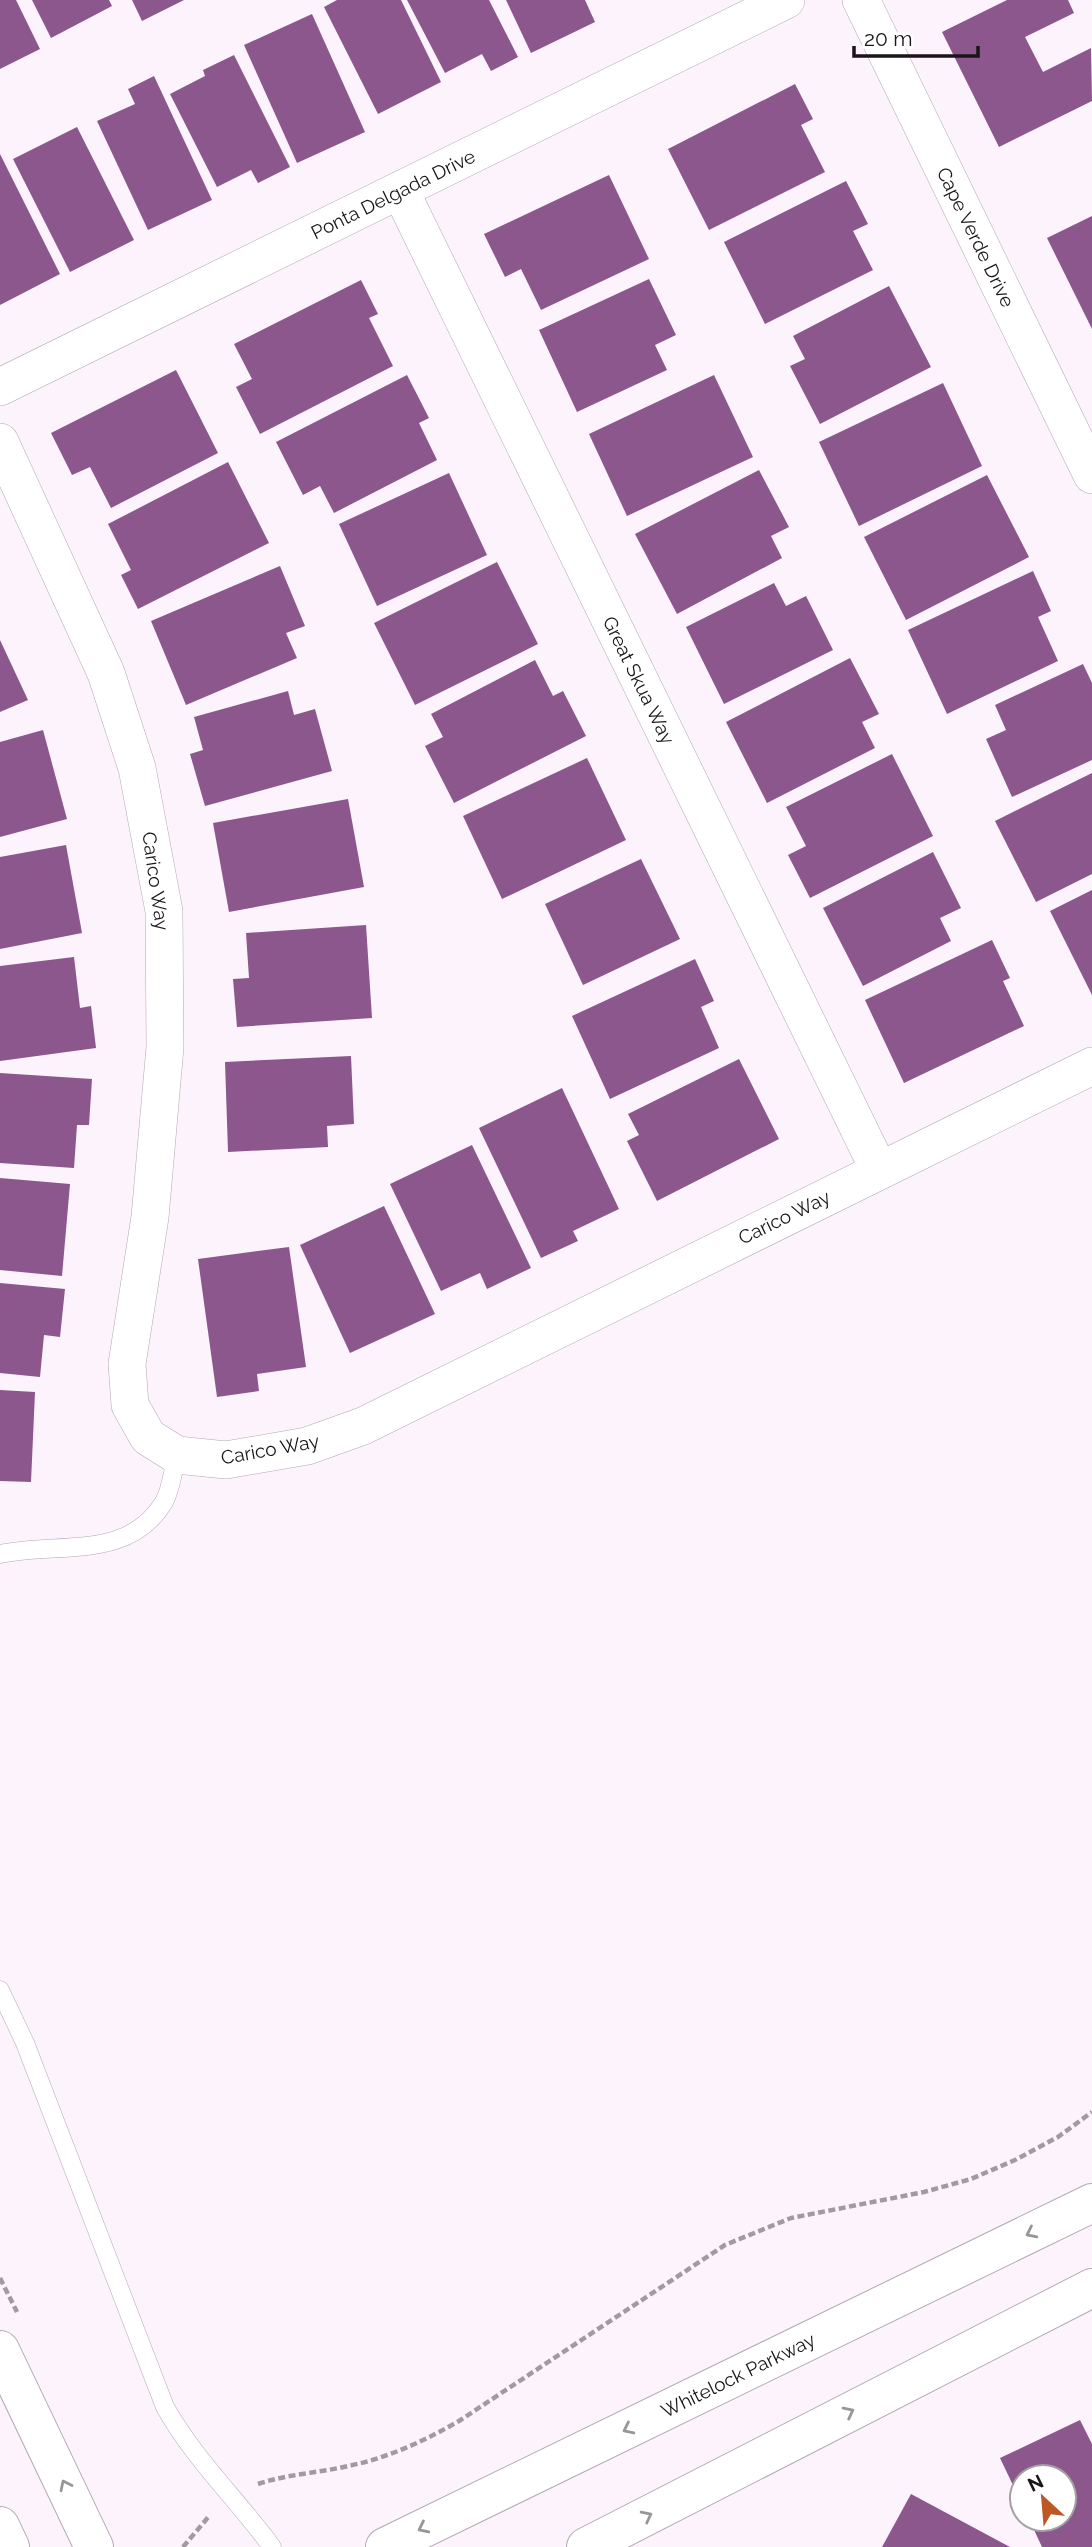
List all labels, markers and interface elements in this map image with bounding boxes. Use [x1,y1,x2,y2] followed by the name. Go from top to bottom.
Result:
[854,14,978,58] scale bar
[864,26,912,51] text: 20 m
[307,145,479,243] street label: Ponta Delgada Drive
[933,164,1019,310] street label: Cape Verde Drive
[599,613,679,747] street label: Great Skua Way
[138,830,174,932] street label: Carico Way
[735,1185,833,1249] street label: Carico Way
[219,1430,321,1468] street label: Carico Way
[1026,2225,1038,2239] one-way arrow
[657,2328,819,2422] street label: Whitelock Parkway
[842,2406,854,2420] one-way arrow
[623,2421,635,2435] one-way arrow
[1008,2463,1078,2533] north arrow
[1024,2470,1047,2496] text: N
[59,2480,73,2493] one-way arrow
[640,2510,652,2524] one-way arrow
[418,2520,430,2534] one-way arrow

